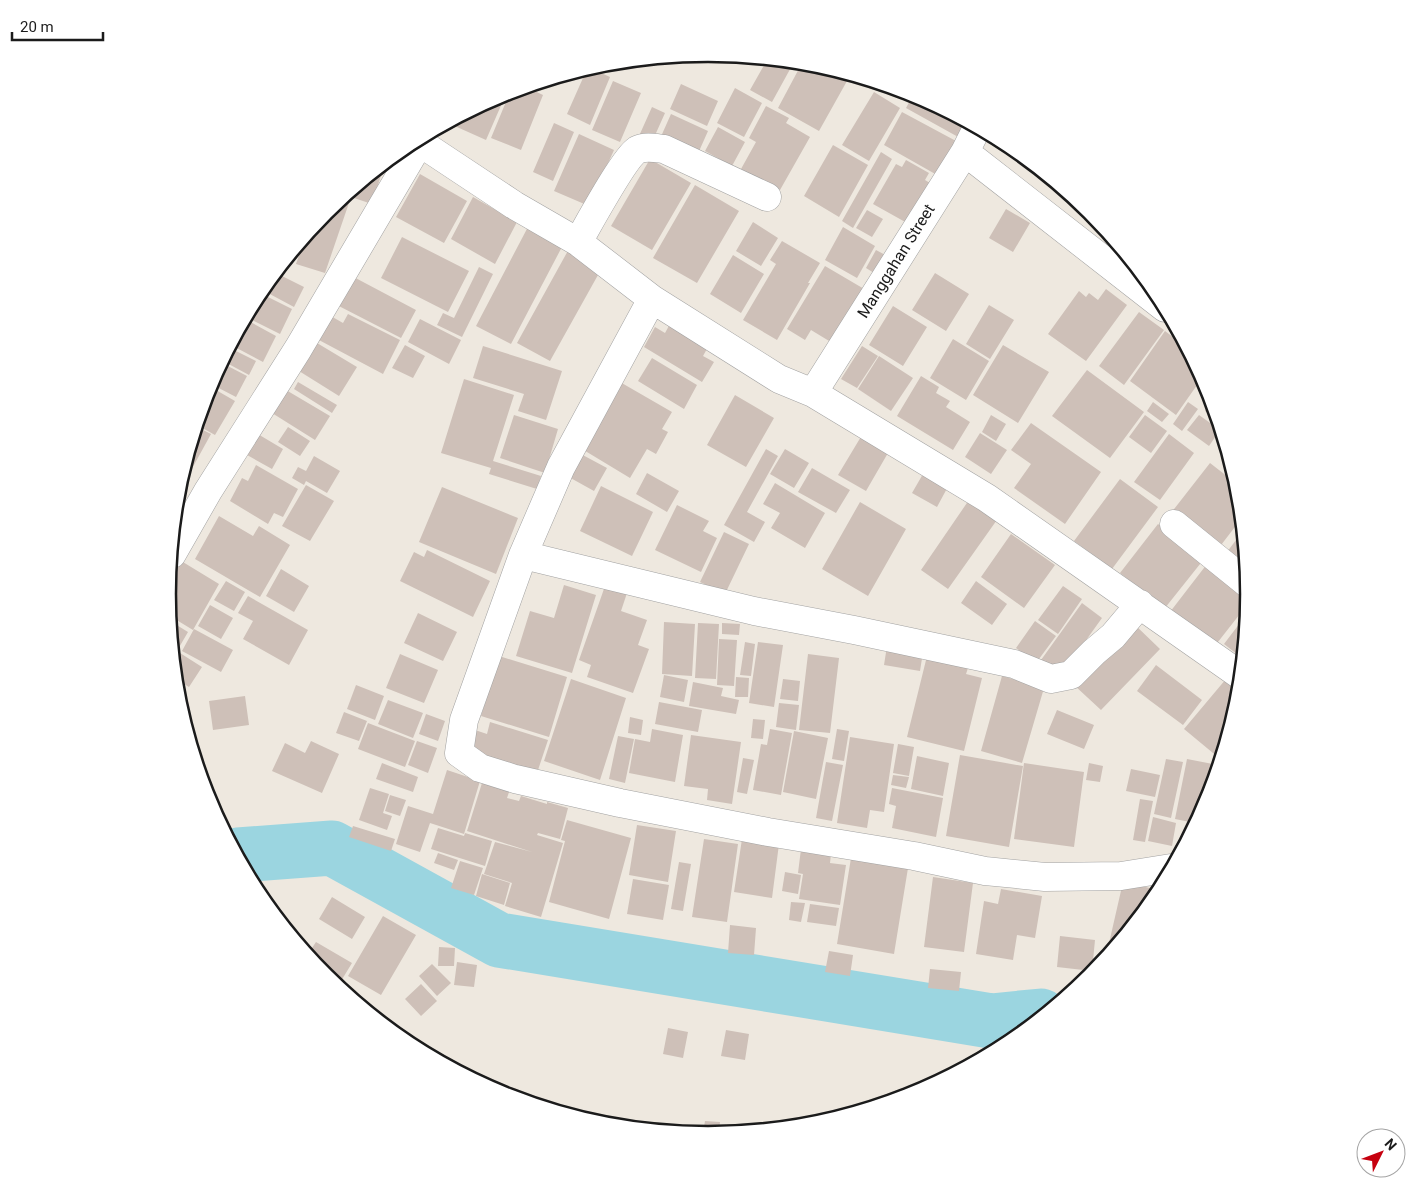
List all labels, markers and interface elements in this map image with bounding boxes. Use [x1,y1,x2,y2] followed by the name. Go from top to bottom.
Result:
[12,10,104,42] scale bar
[20,18,54,36] text: 20 m
[853,201,939,321] street label: Manggahan Street
[1356,1128,1406,1178] north arrow
[1381,1135,1400,1153] text: N

